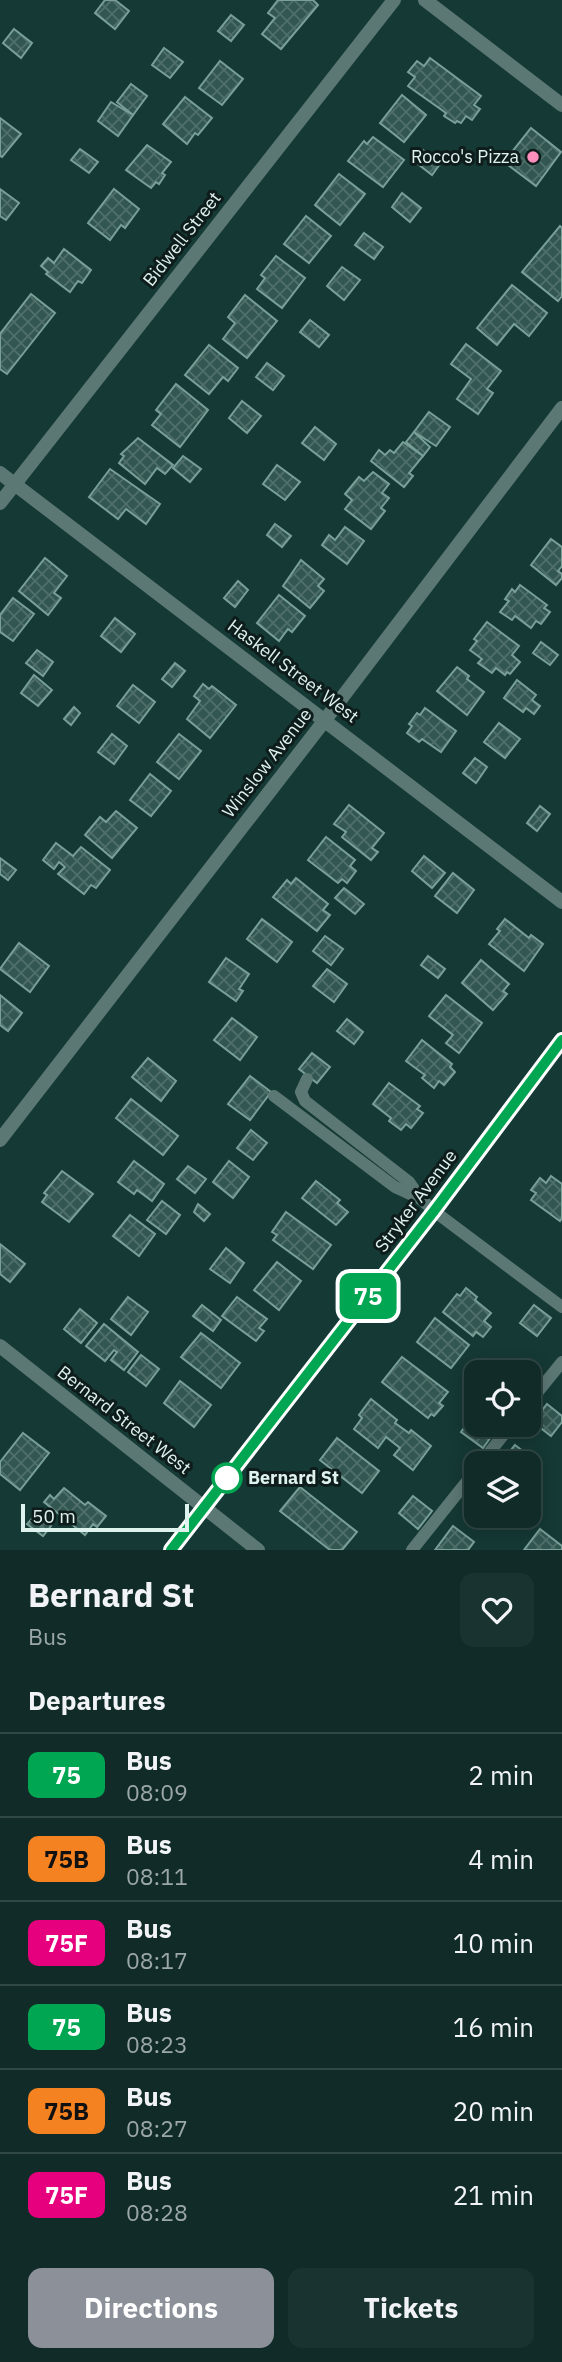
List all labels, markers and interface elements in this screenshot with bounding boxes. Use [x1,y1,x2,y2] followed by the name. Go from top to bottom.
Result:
[411,145,519,168] place label: Rocco's Pizza
[525,149,541,165] marker: Rocco's Pizza
[138,187,226,291] street label: Bidwell Street
[223,614,363,727] street label: Haskell Street West
[217,703,317,822] street label: Winslow Avenue
[370,1145,462,1257] street label: Stryker Avenue
[336,1273,400,1319] line badge: 75
[354,1280,382,1312] text: 75
[53,1360,196,1479] street label: Bernard Street West
[464,1360,541,1528] map controls
[464,1360,541,1437] button: locate
[464,1451,541,1528] button: layers
[212,1463,242,1493] marker: Bernard St
[248,1466,339,1489] place label: Bernard St
[21,1501,189,1533] scale bar
[32,1504,76,1528] text: 50 m
[28,1573,194,1616] text: Bernard St
[460,1573,534,1647] button: heart
[28,1621,67,1651] text: Bus
[28,1683,166,1717] text: Departures
[126,1743,172,1777] text: Bus
[468,1758,534,1792] text: 2 min
[52,1759,81,1791] text: 75
[126,1777,188,1807] text: 08:09
[126,1827,172,1861] text: Bus
[468,1842,534,1876] text: 4 min
[44,1843,89,1875] text: 75B
[126,1861,188,1891] text: 08:11
[126,1911,172,1945] text: Bus
[453,1926,534,1960] text: 10 min
[45,1927,88,1959] text: 75F
[126,1945,188,1975] text: 08:17
[126,1995,172,2029] text: Bus
[453,2010,534,2044] text: 16 min
[52,2011,81,2043] text: 75
[126,2029,188,2059] text: 08:23
[126,2079,172,2113] text: Bus
[453,2094,534,2128] text: 20 min
[44,2095,89,2127] text: 75B
[126,2113,188,2143] text: 08:27
[126,2163,172,2197] text: Bus
[453,2178,534,2212] text: 21 min
[45,2179,88,2211] text: 75F
[126,2197,188,2227] text: 08:28
[28,2268,274,2348] button: Directions
[288,2268,534,2348] button: Tickets

